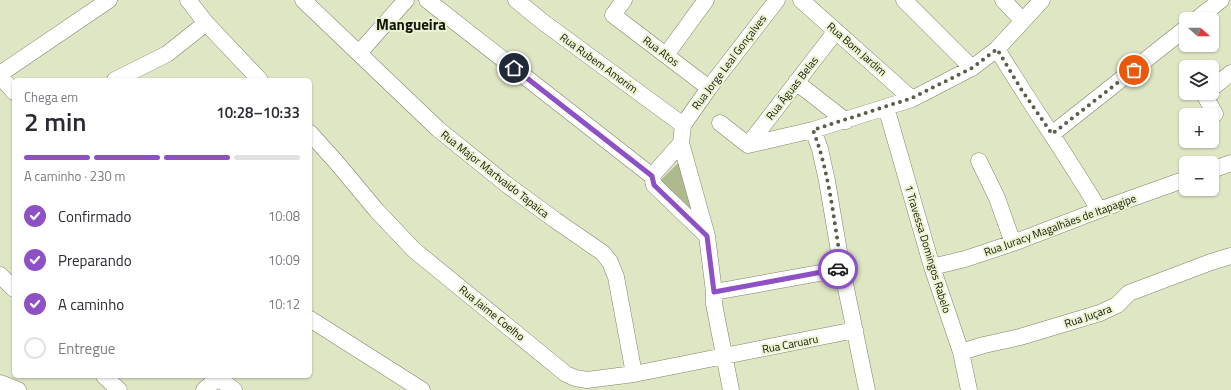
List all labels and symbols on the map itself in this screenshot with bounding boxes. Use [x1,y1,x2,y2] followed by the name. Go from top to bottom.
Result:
[688,11,770,113] street label: Rua Jorge Leal Gonçalves
[1179,12,1219,52] north arrow
[376,13,446,36] district label: Mangueira
[824,19,890,79] street label: Rua Bom Jardim
[557,29,641,97] street label: Rua Rubem Amorim
[640,32,682,70] street label: Rua Atos
[497,51,531,85] pin
[762,53,822,123] street label: Rua Águas Belas
[1117,53,1151,87] pin
[437,127,553,222] street label: Rua Major Martvaido Tapaica
[901,183,955,315] street label: 1 Travessa Domingos Rabelo
[982,190,1139,260] street label: Rua Juracy Magalhães de Itapagipe
[818,249,858,289] courier
[456,282,528,345] street label: Rua Jaime Coelho
[1062,300,1114,332] street label: Rua Juçara
[761,331,820,357] street label: Rua Caruaru

